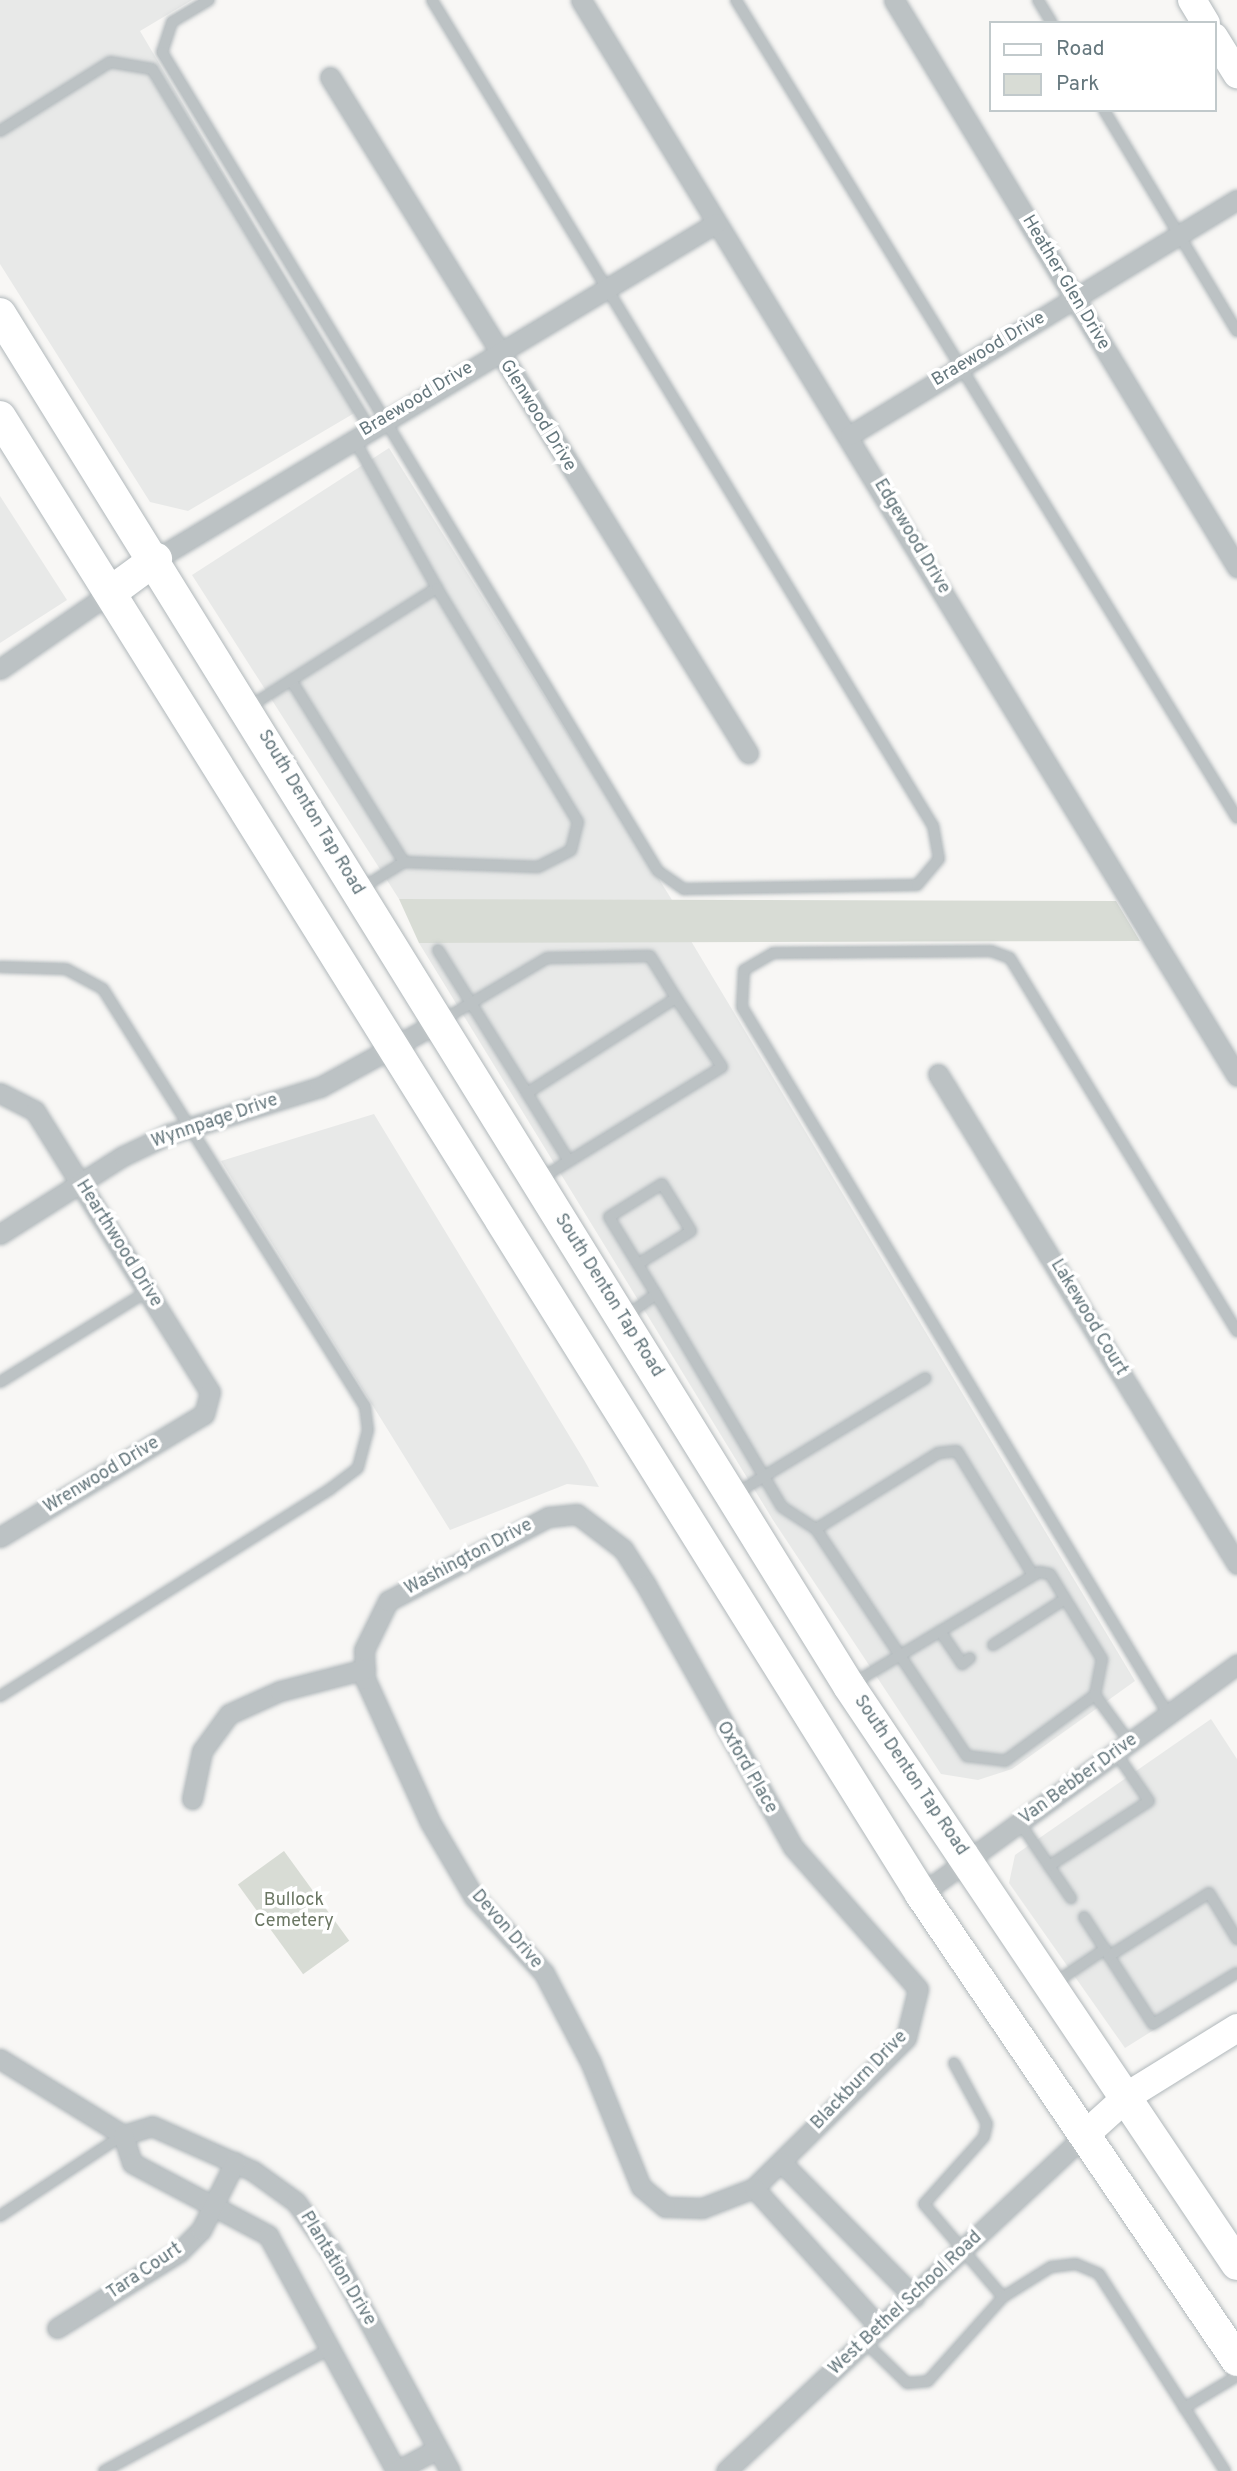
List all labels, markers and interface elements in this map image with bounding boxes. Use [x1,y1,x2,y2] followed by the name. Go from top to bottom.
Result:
[988,21,1216,112] legend
[1056,36,1105,63] text: Road
[1056,71,1099,98] text: Park
[1016,212,1114,354] street label: Heather Glen Drive
[929,308,1049,392] street label: Braewood Drive
[494,356,580,476] street label: Glenwood Drive
[357,358,477,442] street label: Braewood Drive
[868,476,954,598] street label: Edgewood Drive
[252,726,368,900] street label: South Denton Tap Road
[149,1090,281,1154] street label: Wynnpage Drive
[70,1176,166,1312] street label: Hearthwood Drive
[549,1210,667,1382] street label: South Denton Tap Road
[1045,1256,1131,1380] street label: Lakewood Court
[40,1433,164,1519] street label: Wrenwood Drive
[402,1515,536,1601] street label: Washington Drive
[848,1691,972,1861] street label: South Denton Tap Road
[711,1718,781,1818] street label: Oxford Place
[1016,1730,1142,1830] street label: Van Bebber Drive
[466,1886,546,1974] street label: Devon Drive
[254,1891,334,1934] park label: Bullock Cemetery
[807,2027,913,2135] street label: Blackburn Drive
[294,2208,380,2330] street label: Plantation Drive
[825,2227,987,2381] street label: West Bethel School Road
[104,2239,186,2305] street label: Tara Court

